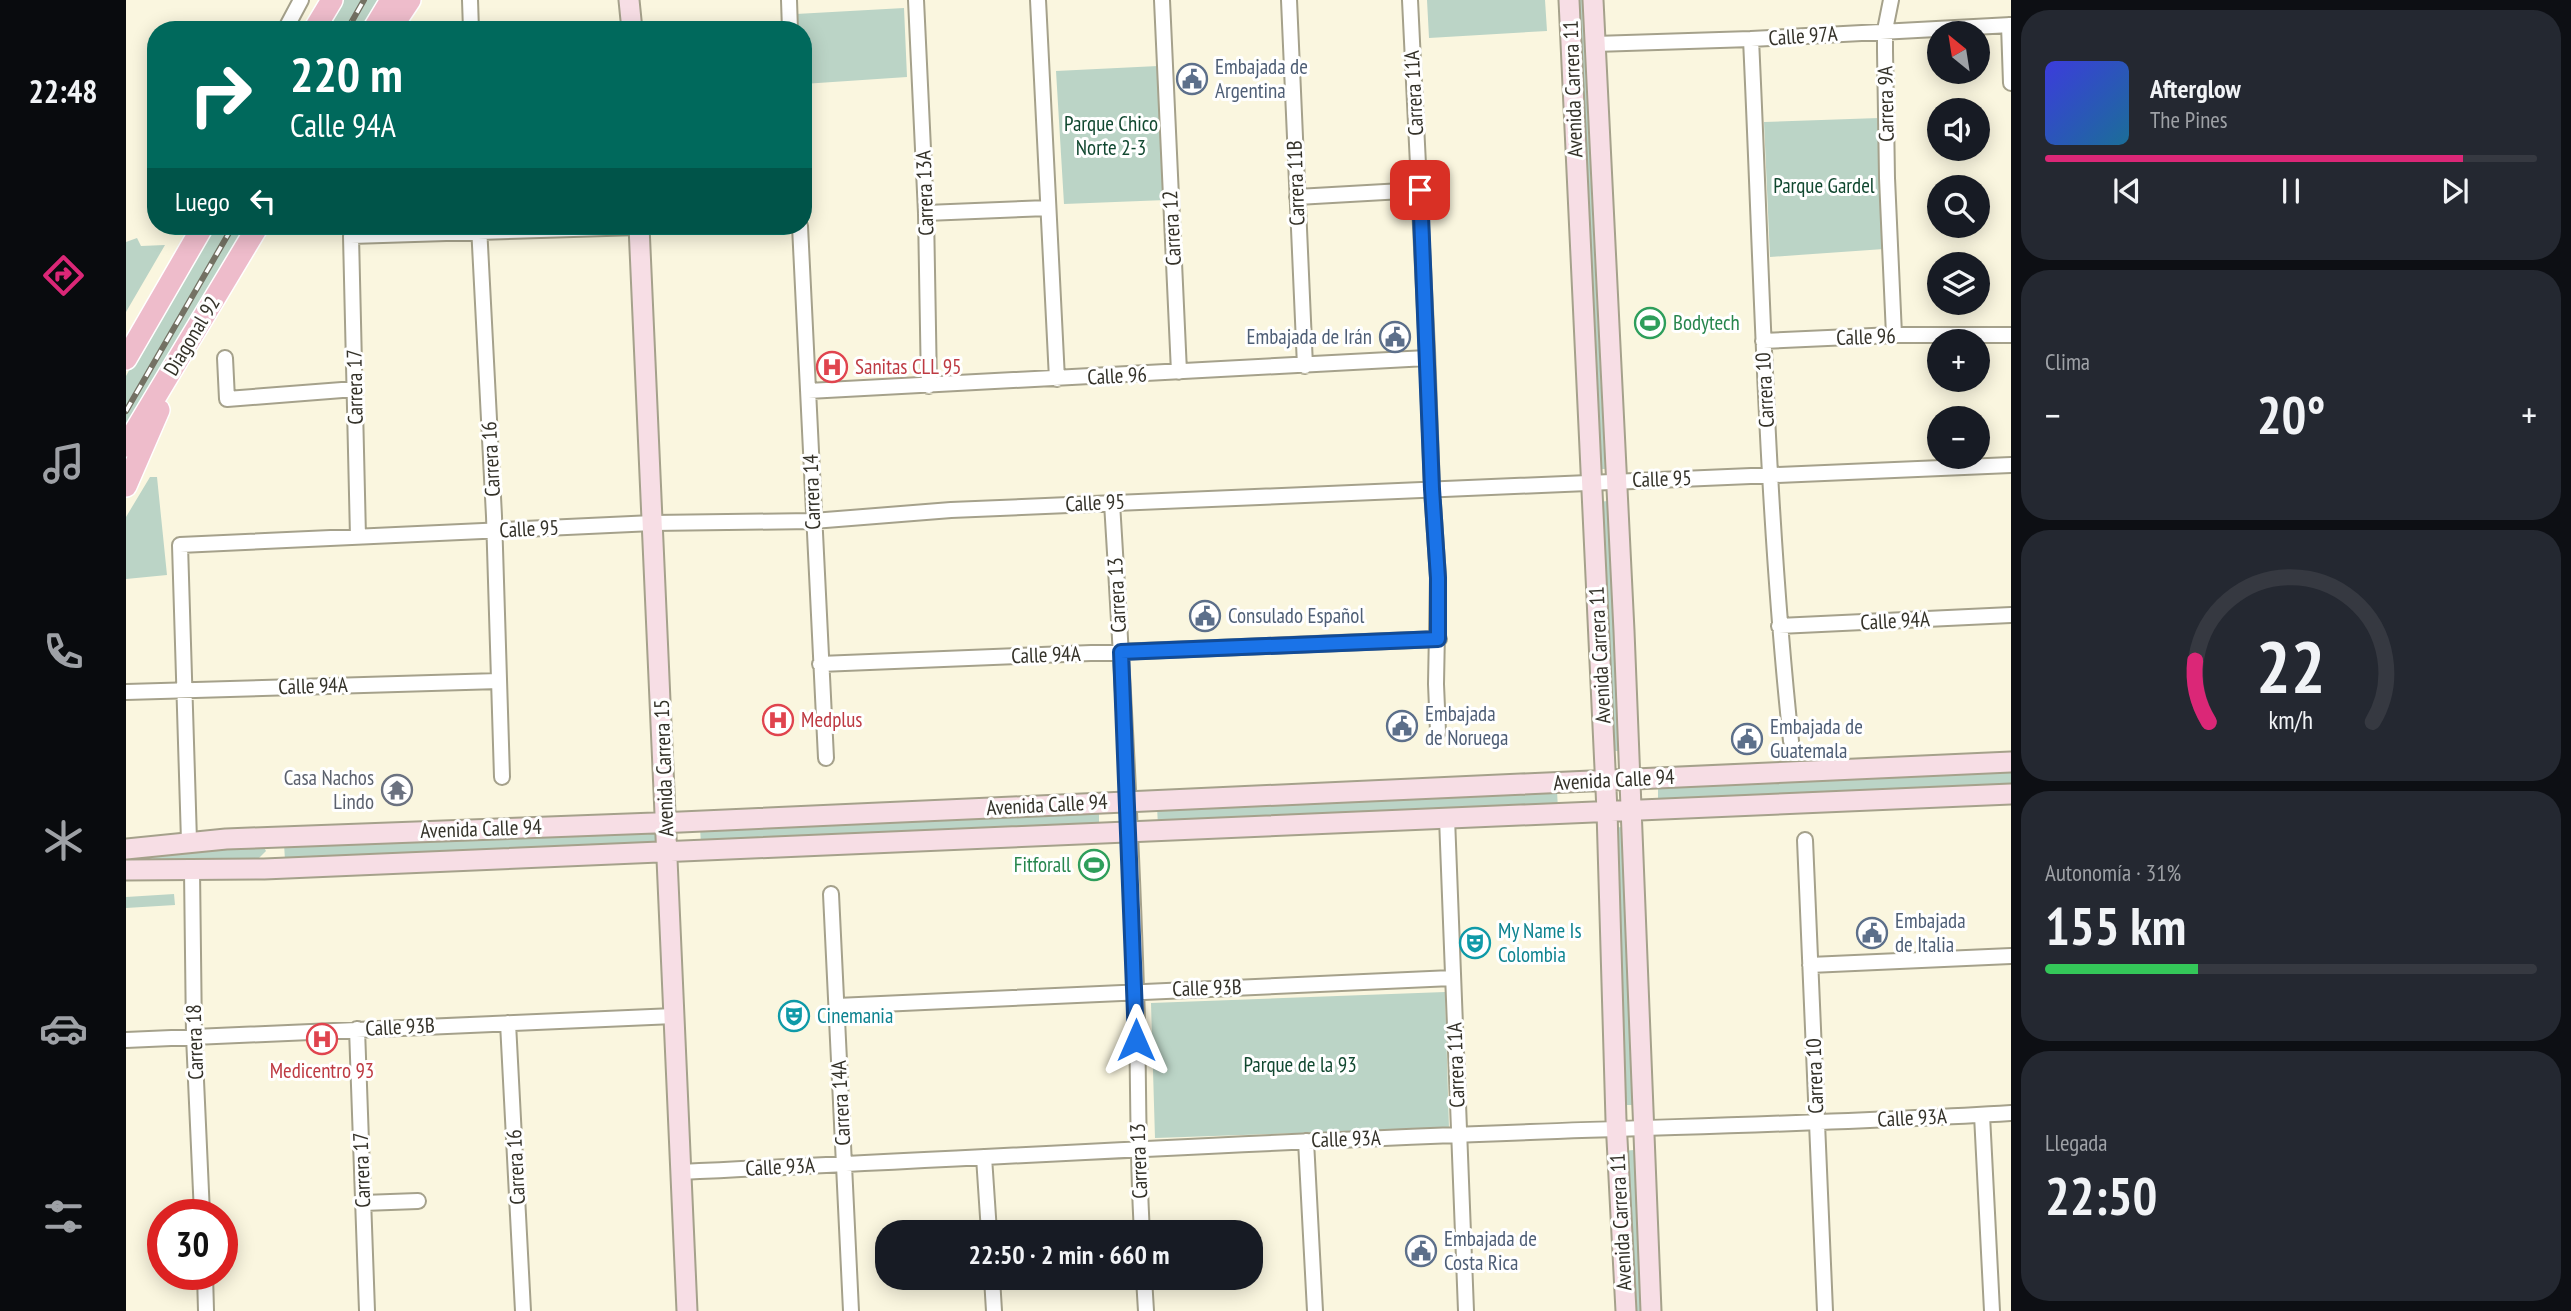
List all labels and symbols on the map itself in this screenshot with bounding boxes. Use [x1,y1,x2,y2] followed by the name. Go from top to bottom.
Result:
[1557,20,1588,158] street label: Avenida Carrera 11
[1768,20,1838,51] street label: Calle 97A
[1927,21,1990,84] north arrow
[1398,50,1429,136] street label: Carrera 11A
[1215,53,1308,104] place label: Embajada de Argentina
[1175,62,1209,96] public building icon: Embajada de Argentina
[1871,66,1900,142] street label: Carrera 9A
[1064,110,1158,161] park label: Parque Chico Norte 2-3
[1281,140,1310,226] street label: Carrera 11B
[910,150,939,236] street label: Carrera 13A
[1390,160,1450,220] pin
[1773,172,1875,199] park label: Parque Gardel
[1156,190,1187,266] street label: Carrera 12
[157,291,226,380] street label: Diagonal 92
[1633,306,1667,340] sports icon: Bodytech
[1673,309,1740,336] place label: Bodytech
[1378,320,1412,354] public building icon: Embajada de Irán
[1836,322,1896,351] street label: Calle 96
[1246,323,1372,350] place label: Embajada de Irán
[340,349,369,425] street label: Carrera 17
[815,350,849,384] hospital icon: Sanitas CLL 95
[1749,352,1780,428] street label: Carrera 10
[855,353,962,380] place label: Sanitas CLL 95
[1087,360,1147,391] street label: Calle 96
[475,421,506,497] street label: Carrera 16
[797,453,826,530] street label: Carrera 14
[1632,464,1692,493] street label: Calle 95
[1065,487,1125,518] street label: Calle 95
[499,513,559,544] street label: Calle 95
[1101,557,1132,633] street label: Carrera 13
[1582,586,1617,724] street label: Avenida Carrera 11
[1188,599,1222,633] public building icon: Consulado Español
[1228,602,1364,629] place label: Consulado Español
[1860,605,1930,636] street label: Calle 94A
[1011,640,1081,669] street label: Calle 94A
[278,671,348,700] street label: Calle 94A
[648,699,679,837] street label: Avenida Carrera 15
[1425,700,1508,751] place label: Embajada de Noruega
[761,703,795,737] hospital icon: Medplus
[801,706,862,733] place label: Medplus
[1385,709,1419,743] public building icon: Embajada de Noruega
[1770,713,1863,764] place label: Embajada de Guatemala
[1730,722,1764,756] public building icon: Embajada de Guatemala
[1553,763,1676,796] street label: Avenida Calle 94
[284,764,374,815] place label: Casa Nachos Lindo
[380,773,414,807] temple icon: Casa Nachos Lindo
[986,788,1109,821] street label: Avenida Calle 94
[420,813,543,844] street label: Avenida Calle 94
[1077,848,1111,882] sports icon: Fitforall
[1014,851,1071,878] place label: Fitforall
[1895,907,1966,958] place label: Embajada de Italia
[1855,916,1889,950] public building icon: Embajada de Italia
[1498,917,1582,968] place label: My Name Is Colombia
[1458,926,1492,960] theatre icon: My Name Is Colombia
[1172,973,1242,1002] street label: Calle 93B
[777,999,811,1033] theatre icon: Cinemania
[817,1002,893,1029] place label: Cinemania
[1099,1003,1173,1077] position arrow
[180,1004,209,1080] street label: Carrera 18
[365,1011,435,1042] street label: Calle 93B
[305,1022,339,1056] hospital icon: Medicentro 93
[1441,1022,1470,1108] street label: Carrera 11A
[1800,1038,1829,1114] street label: Carrera 10
[1243,1051,1357,1078] park label: Parque de la 93
[270,1057,374,1084] place label: Medicentro 93
[825,1060,856,1146] street label: Carrera 14A
[1877,1102,1947,1133] street label: Calle 93A
[1124,1123,1153,1199] street label: Carrera 13
[1311,1124,1381,1153] street label: Calle 93A
[500,1129,531,1205] street label: Carrera 16
[347,1132,376,1208] street label: Carrera 17
[745,1151,815,1182] street label: Calle 93A
[1603,1153,1638,1291] street label: Avenida Carrera 11
[147,1199,238,1290] speed limit sign: 30
[1444,1225,1537,1276] place label: Embajada de Costa Rica
[1404,1234,1438,1268] public building icon: Embajada de Costa Rica

